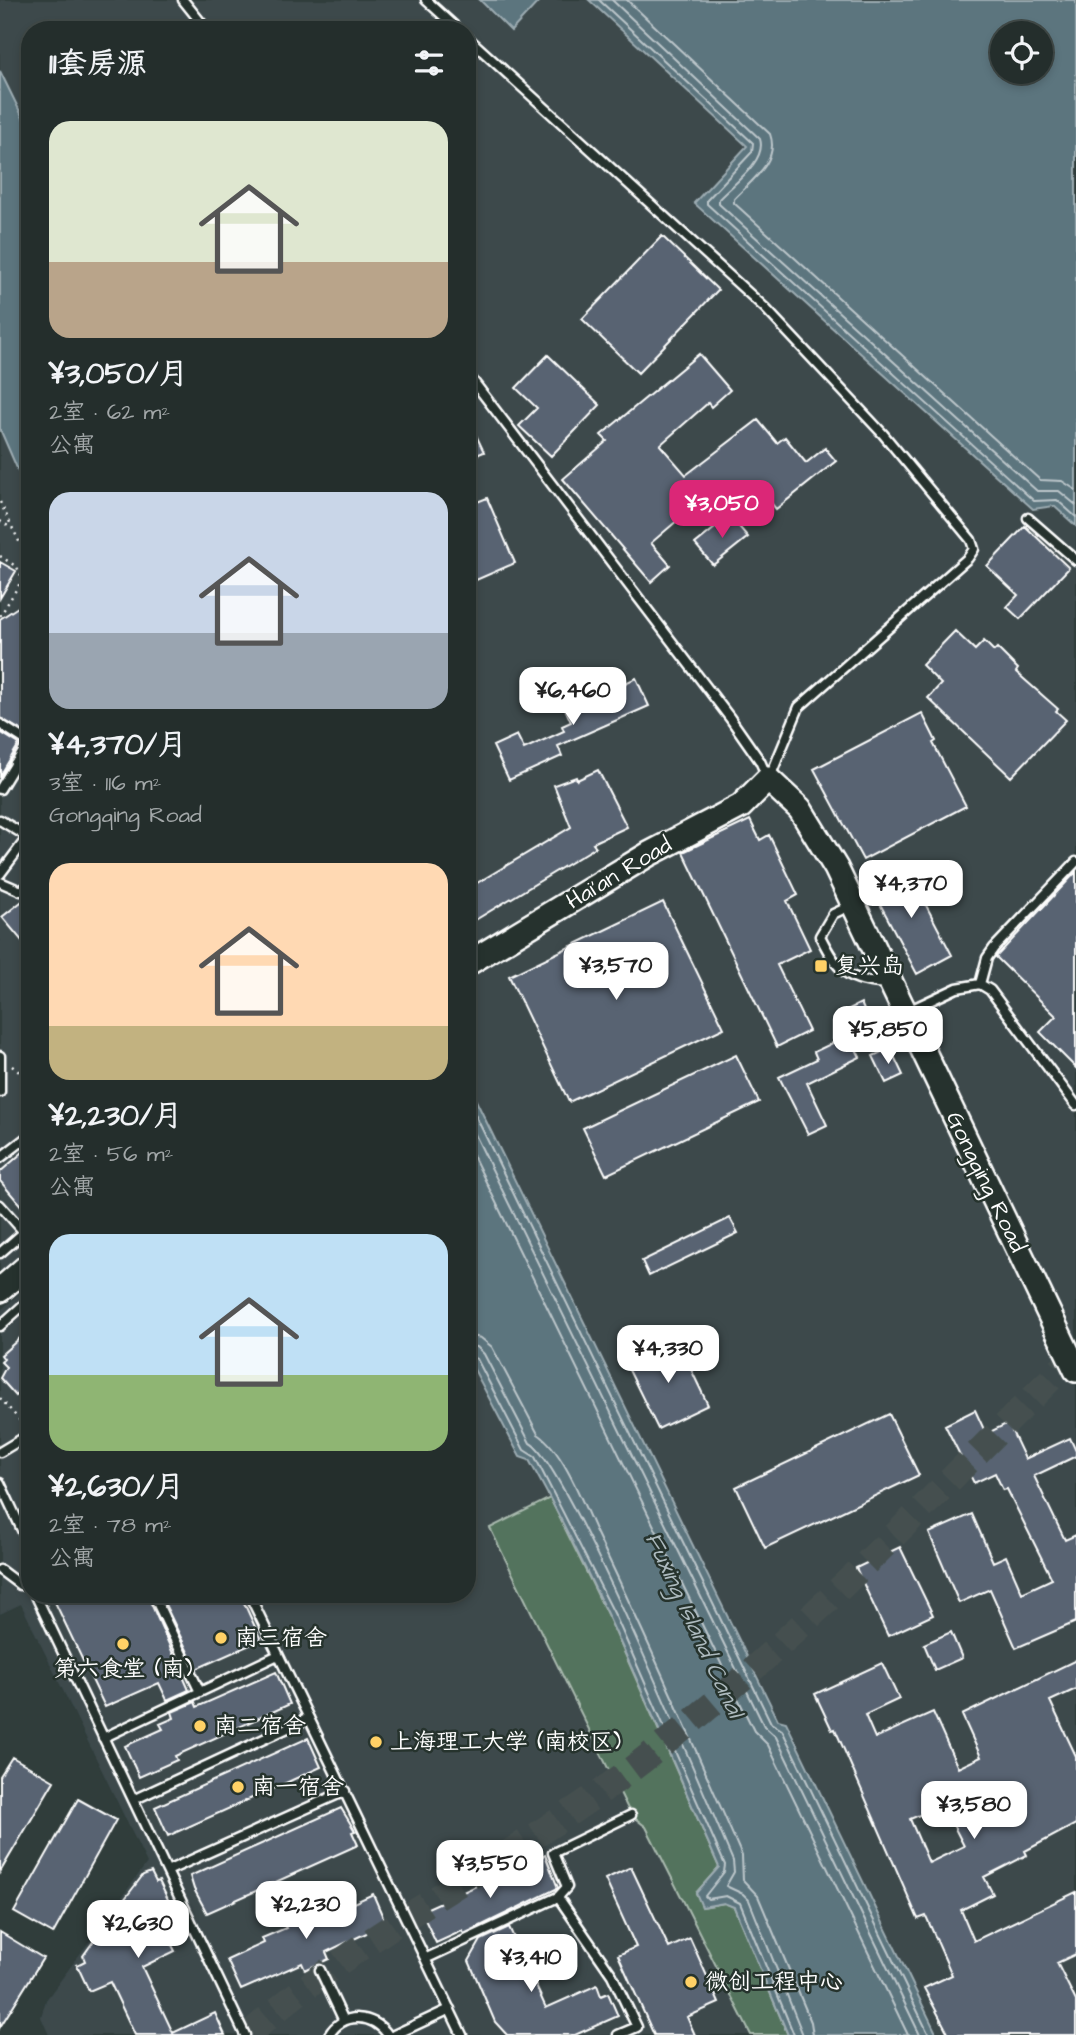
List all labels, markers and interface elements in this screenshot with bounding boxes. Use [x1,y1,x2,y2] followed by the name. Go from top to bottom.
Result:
[990,21,1053,84] map controls
[990,21,1053,84] button: locate
[49,43,147,85] text: 11套房源
[410,44,448,82] icon: filters
[186,166,312,292] icon: home
[49,353,188,395] text: ¥3,050/月
[49,396,170,428] text: 2室 · 62 m²
[49,429,95,461] text: 公寓
[665,480,779,540] pin: ¥3,050
[685,487,759,519] text: ¥3,050
[186,538,312,664] icon: home
[516,668,630,727] pin: ¥6,460
[535,674,611,706] text: ¥6,460
[49,724,187,766] text: ¥4,370/月
[49,767,161,799] text: 3室 · 116 m²
[49,799,202,831] text: Gongqing Road
[560,829,678,917] street label: Hai'an Road
[854,860,968,920] pin: ¥4,370
[875,867,947,899] text: ¥4,370
[186,908,312,1034] icon: home
[559,942,673,1002] pin: ¥3,570
[579,949,653,981] text: ¥3,570
[835,950,904,982] place label: 复兴岛
[813,958,829,974] marker: 复兴岛
[831,1006,945,1066] pin: ¥5,850
[849,1013,927,1045] text: ¥5,850
[49,1095,183,1137] text: ¥2,230/月
[937,1106,1034,1258] street label: Gongqing Road
[49,1138,173,1170] text: 2室 · 56 m²
[49,1171,95,1203] text: 公寓
[186,1279,312,1405] icon: home
[611,1326,725,1385] pin: ¥4,330
[633,1332,703,1364] text: ¥4,330
[49,1466,184,1508] text: ¥2,630/月
[49,1509,172,1541] text: 2室 · 78 m²
[635,1527,753,1726] water label: Fuxing Island Canal
[49,1542,95,1574] text: 公寓
[235,1622,327,1654] place label: 南三宿舍
[213,1630,229,1646] marker: 南三宿舍
[115,1636,131,1652] marker: 第六食堂 (南)
[53,1653,193,1685] place label: 第六食堂 (南)
[214,1710,306,1742] place label: 南二宿舍
[192,1718,208,1734] marker: 南二宿舍
[390,1726,621,1758] place label: 上海理工大学 (南校区)
[368,1734,384,1750] marker: 上海理工大学 (南校区)
[252,1771,344,1803] place label: 南一宿舍
[230,1779,246,1795] marker: 南一宿舍
[917,1782,1031,1841] pin: ¥3,580
[937,1788,1011,1820] text: ¥3,580
[433,1840,547,1900] pin: ¥3,550
[452,1847,528,1879] text: ¥3,550
[249,1882,363,1941] pin: ¥2,230
[272,1888,340,1920] text: ¥2,230
[81,1900,195,1960] pin: ¥2,630
[103,1907,173,1939] text: ¥2,630
[474,1934,588,1994] pin: ¥3,410
[500,1941,562,1973] text: ¥3,410
[705,1966,843,1998] place label: 微创工程中心
[683,1974,699,1990] marker: 微创工程中心

